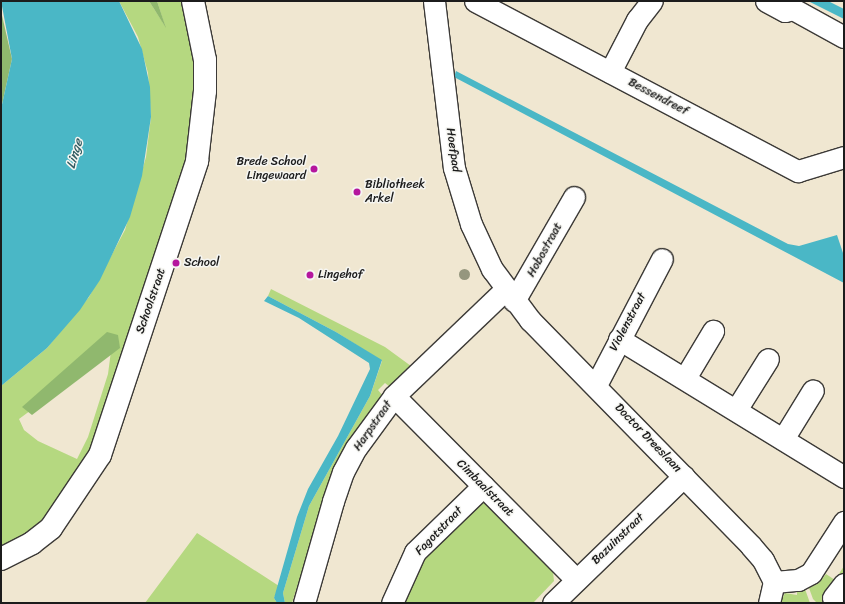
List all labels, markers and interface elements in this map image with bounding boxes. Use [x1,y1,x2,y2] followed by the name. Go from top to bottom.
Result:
[626,75,690,119] street label: Bessendreef
[443,127,463,173] street label: Hoefpad
[63,138,87,170] water label: Linge
[236,155,306,183] place label: Brede School Lingewaard
[309,164,319,174] marker: Brede School Lingewaard
[365,178,425,206] place label: Bibliotheek Arkel
[352,187,362,197] marker: Bibliotheek Arkel
[524,220,566,280] street label: Hobostraat
[184,256,219,270] place label: School
[171,258,181,268] marker: School
[133,266,169,336] street label: Schoolstraat
[318,268,363,282] place label: Lingehof
[305,270,315,280] marker: Lingehof
[607,290,649,354] street label: Violenstraat
[351,398,395,454] street label: Harpstraat
[611,400,685,476] street label: Doctor Dreeslaan
[453,456,517,520] street label: Cimbaalstraat
[412,504,466,558] street label: Fagotstraat
[589,510,647,568] street label: Bazuinstraat

